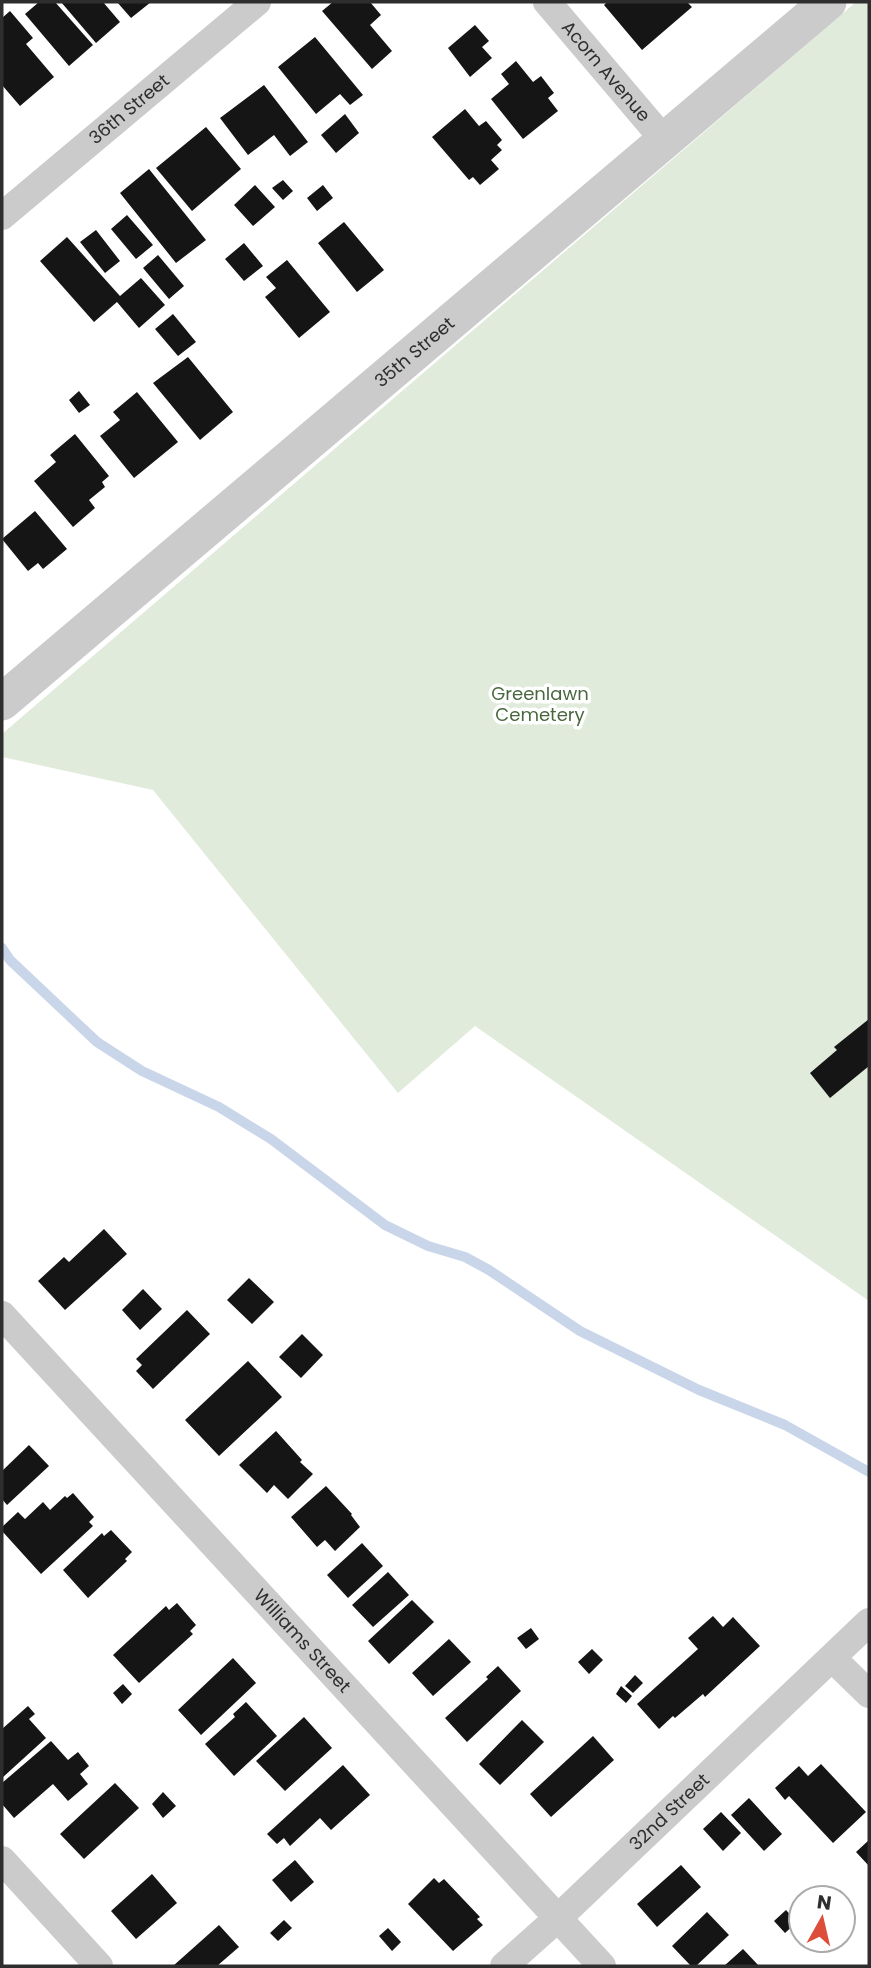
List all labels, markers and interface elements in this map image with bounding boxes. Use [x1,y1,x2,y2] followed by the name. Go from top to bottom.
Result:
[556,15,656,127] street label: Acorn Avenue
[83,68,174,150] street label: 36th Street
[369,311,460,393] street label: 35th Street
[491,681,589,727] park label: Greenlawn Cemetery
[248,1583,357,1698] street label: Williams Street
[623,1767,715,1856] street label: 32nd Street
[787,1884,857,1954] north arrow
[815,1888,833,1917] text: N

